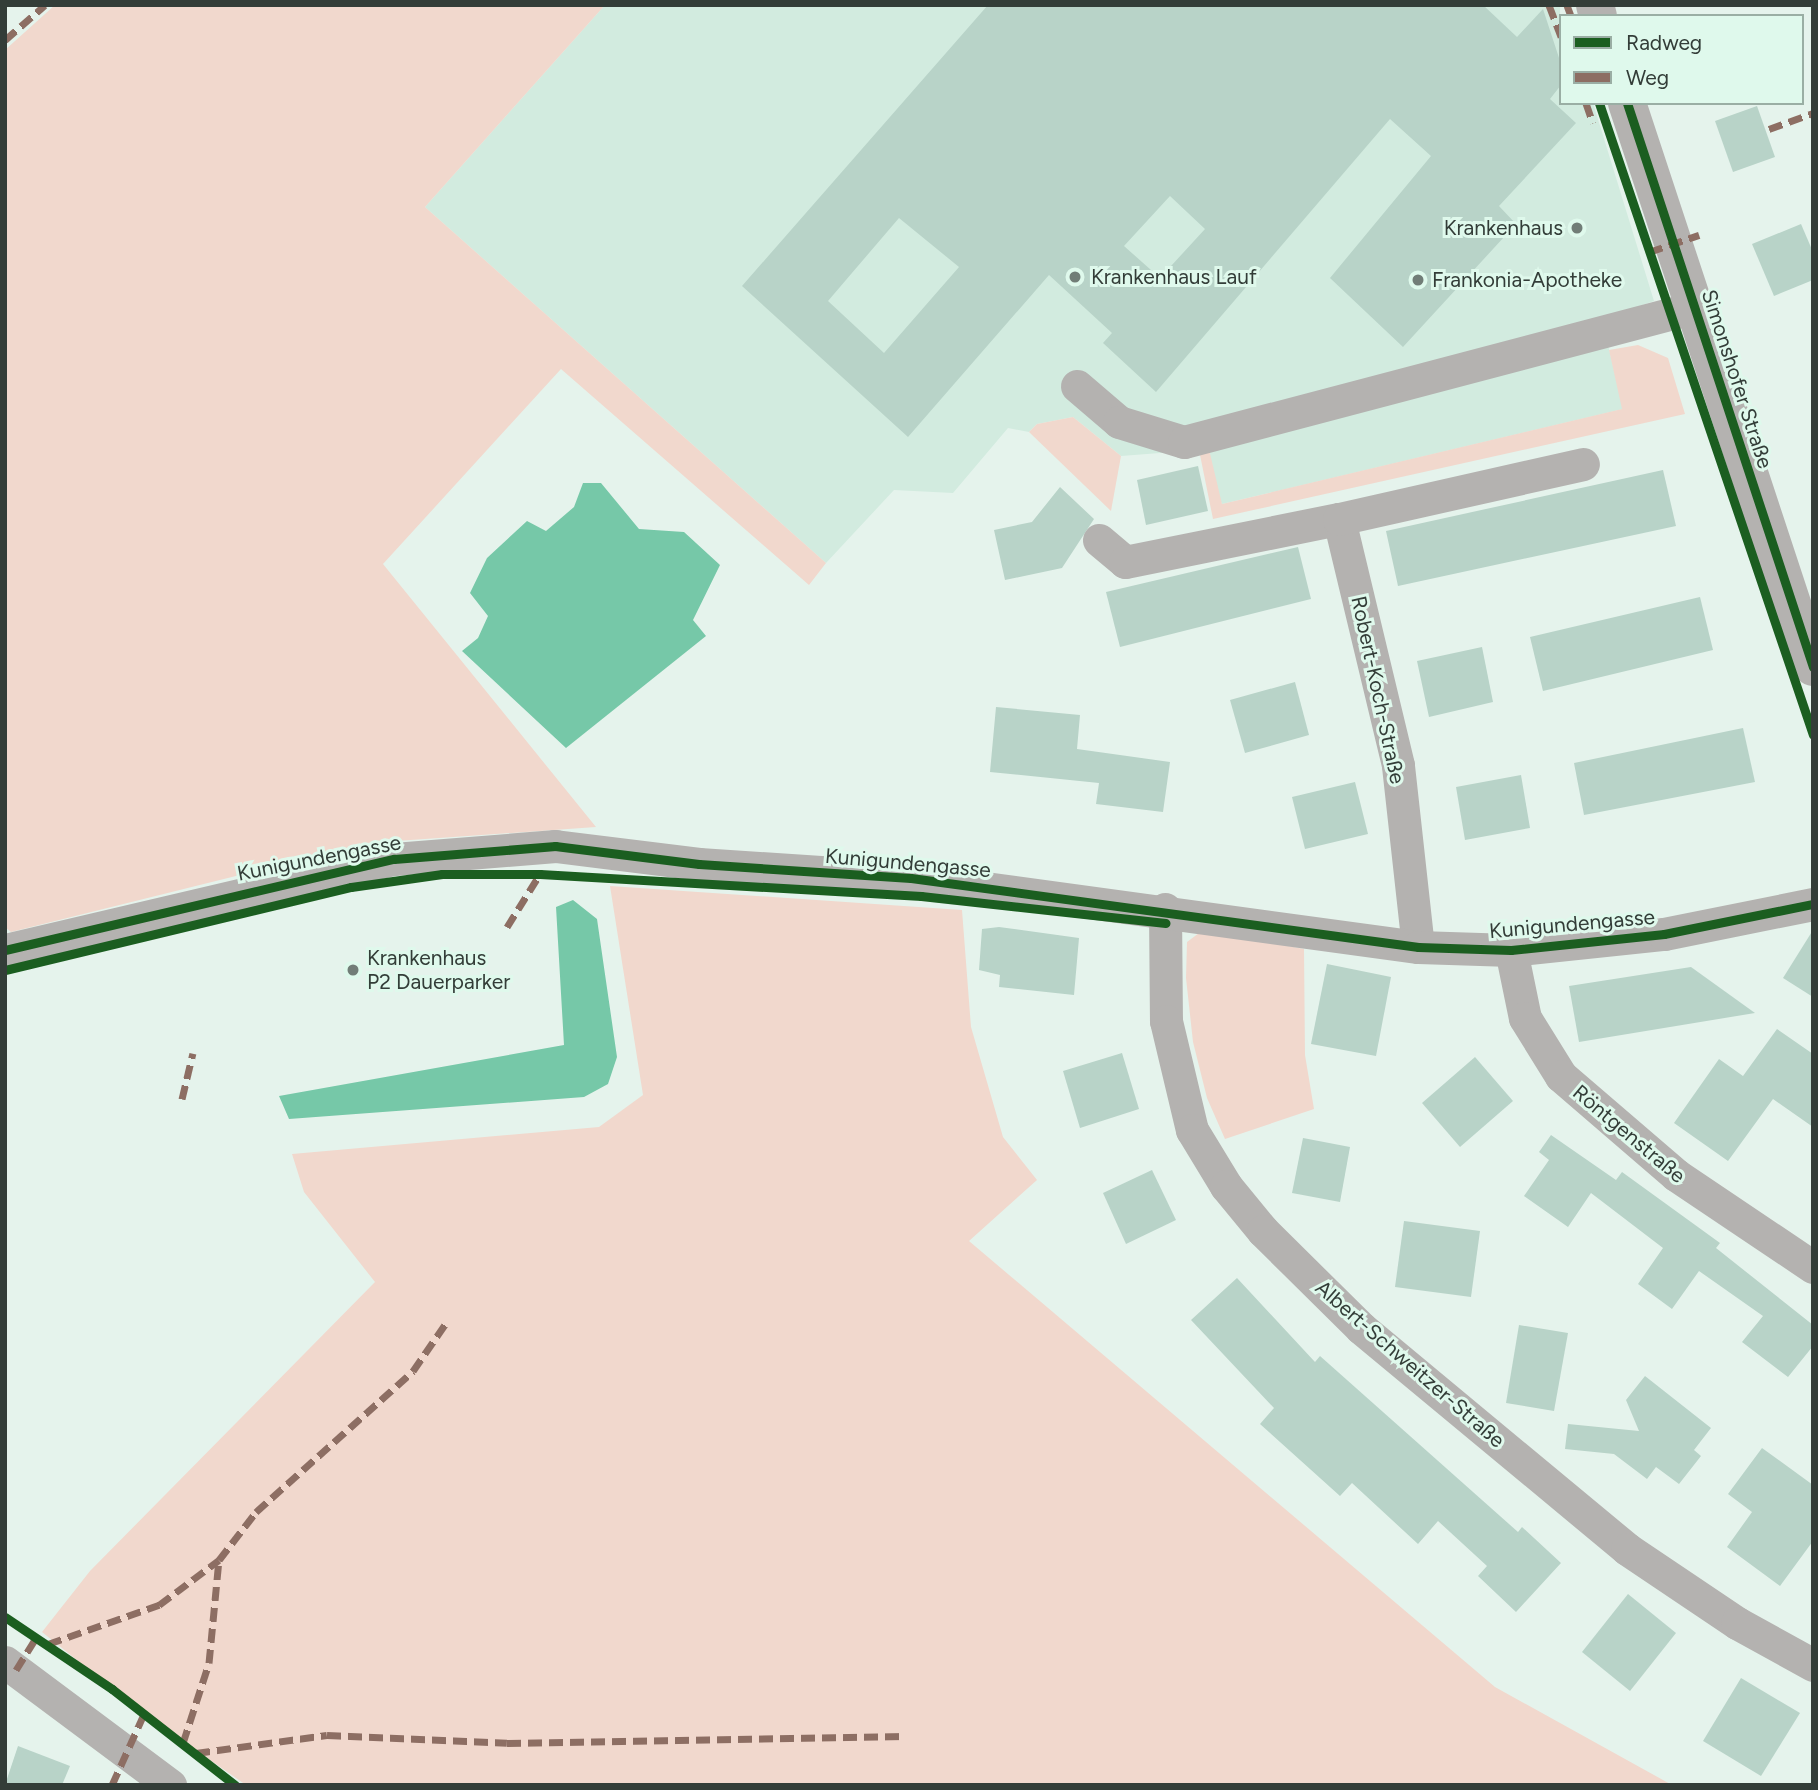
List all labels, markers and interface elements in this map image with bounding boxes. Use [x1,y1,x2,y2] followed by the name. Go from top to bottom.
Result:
[1559,14,1804,105] legend
[1626,30,1702,55] text: Radweg
[1626,65,1669,90] text: Weg
[1444,215,1563,241] place label: Krankenhaus
[1569,220,1585,236] marker: Krankenhaus
[1091,264,1257,290] place label: Krankenhaus Lauf
[1065,267,1085,287] marker: Krankenhaus Lauf
[1432,267,1622,293] place label: Frankonia-Apotheke
[1410,272,1426,288] marker: Frankonia-Apotheke
[1696,286,1778,472] street label: Simonshofer Straße
[1346,594,1410,786] street label: Robert-Koch-Straße
[235,830,403,886] street label: Kunigundengasse
[824,843,992,883] street label: Kunigundengasse
[1488,904,1656,944] street label: Kunigundengasse
[367,945,510,995] place label: Krankenhaus P2 Dauerparker
[345,962,361,978] marker: Krankenhaus P2 Dauerparker
[1568,1080,1690,1188] street label: Röntgenstraße
[1310,1275,1510,1453] street label: Albert-Schweitzer-Straße

